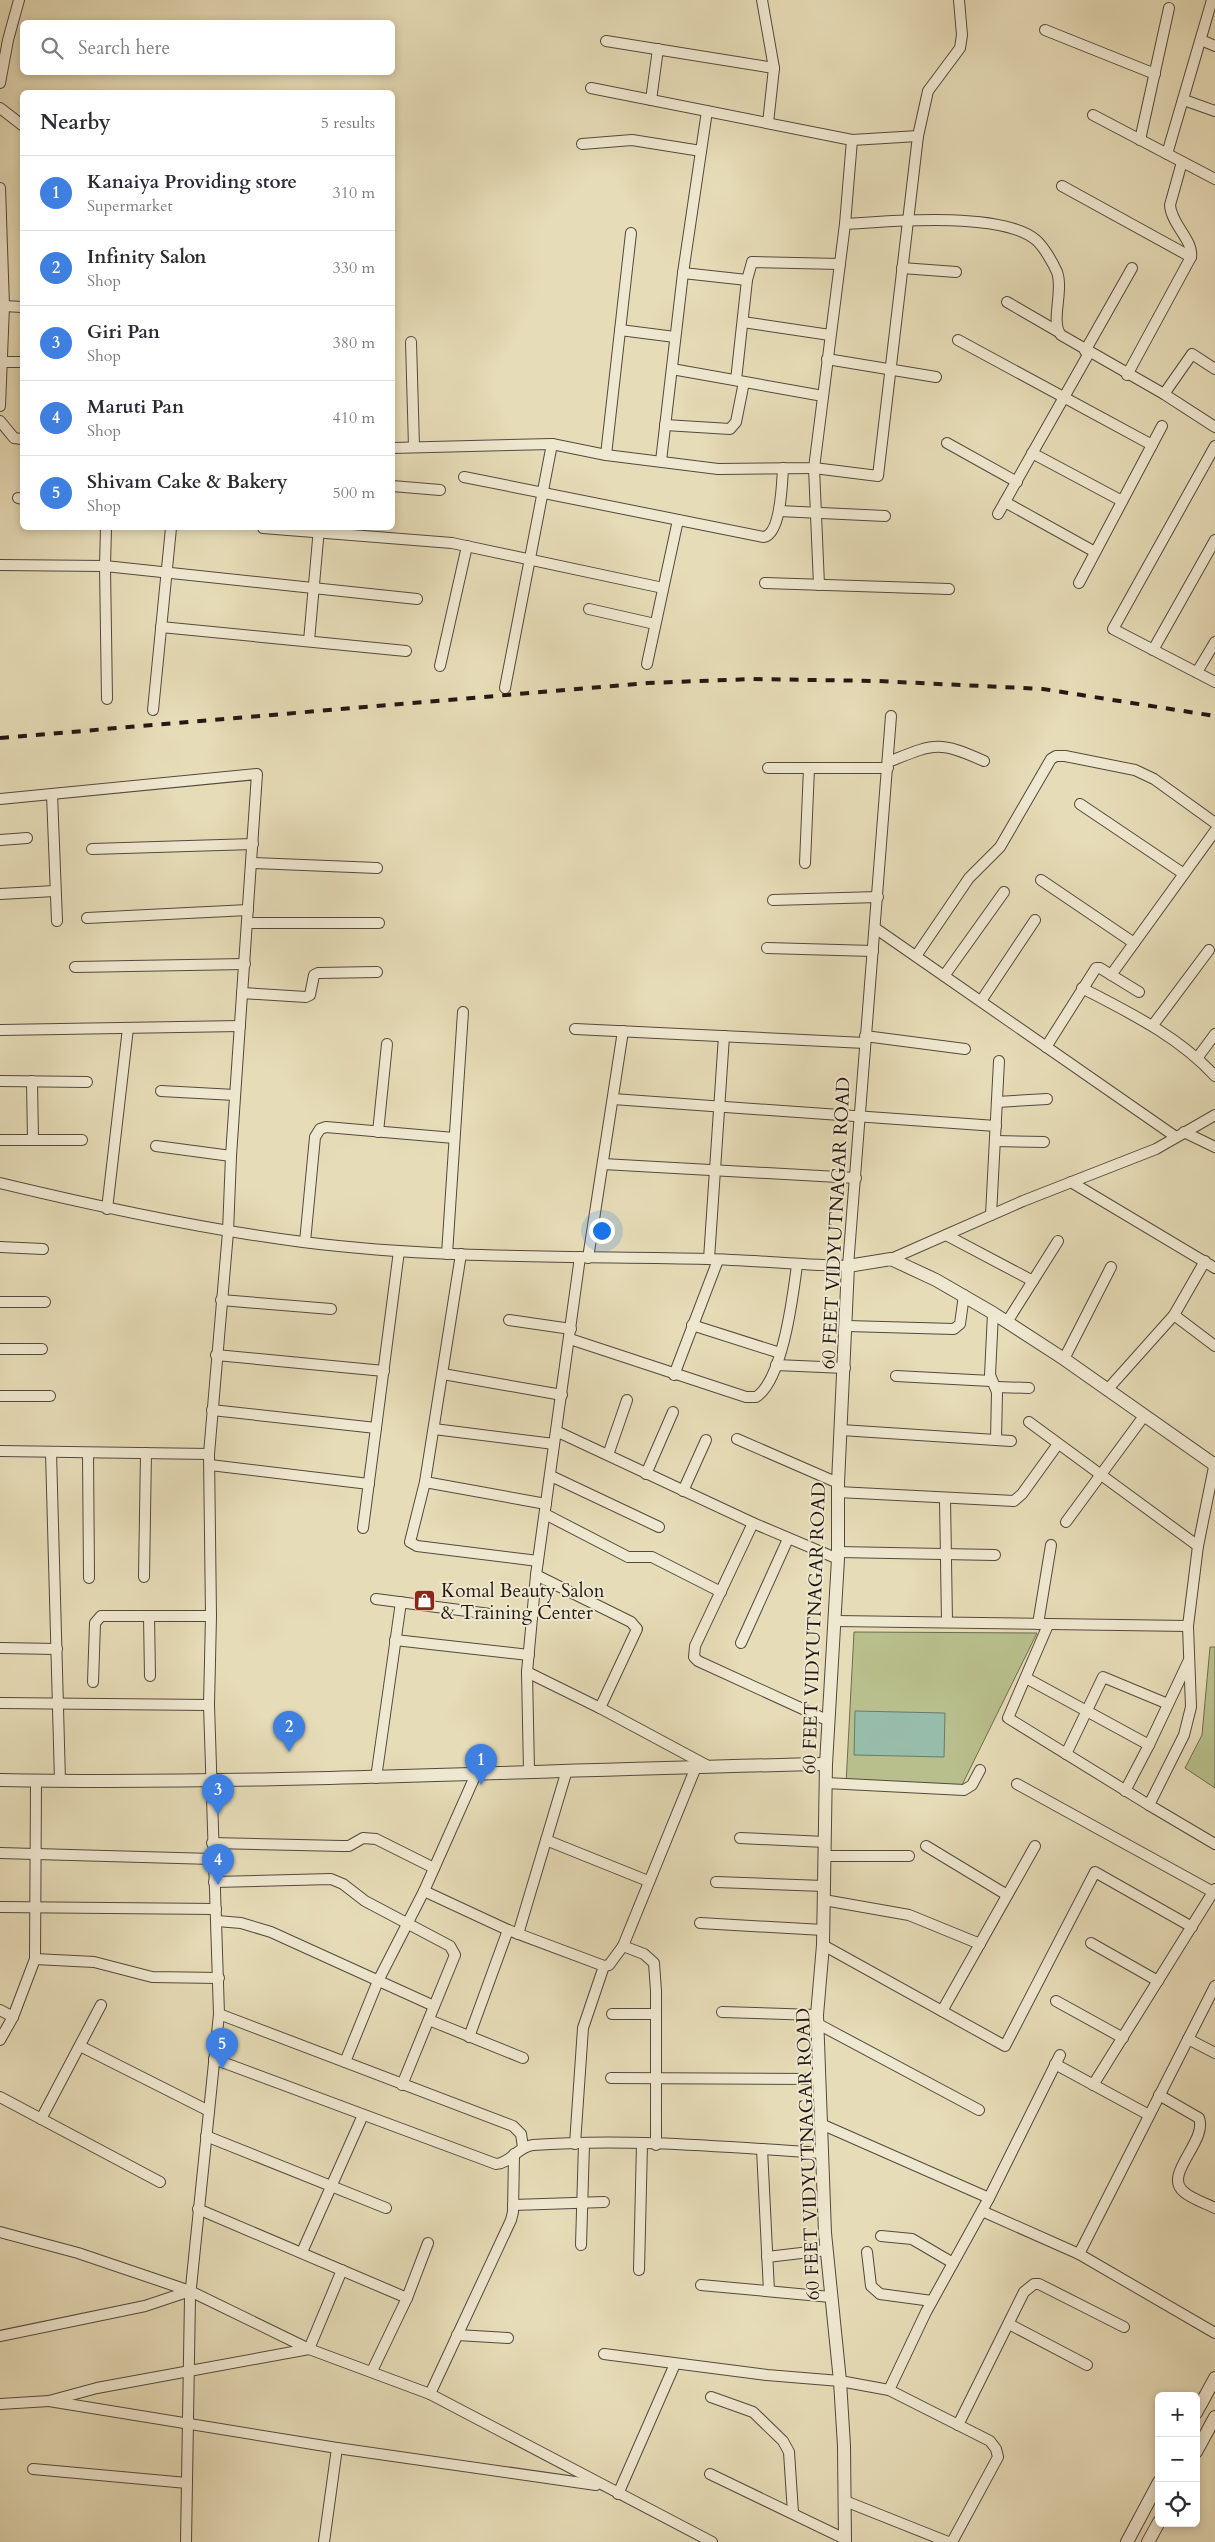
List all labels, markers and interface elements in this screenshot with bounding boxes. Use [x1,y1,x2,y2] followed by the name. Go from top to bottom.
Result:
[20,20,395,75] search box
[38,34,66,62] icon: search
[78,35,170,61] text: Search here
[40,108,111,137] text: Nearby
[321,112,375,134] text: 5 results
[87,169,297,195] text: Kanaiya Providing store
[52,182,60,204] text: 1
[333,182,375,204] text: 310 m
[87,195,173,217] text: Supermarket
[87,244,207,270] text: Infinity Salon
[52,257,60,279] text: 2
[333,257,375,279] text: 330 m
[87,270,121,292] text: Shop
[87,319,160,345] text: Giri Pan
[52,332,60,354] text: 3
[333,332,375,354] text: 380 m
[87,345,121,367] text: Shop
[87,394,184,420] text: Maruti Pan
[52,407,60,429] text: 4
[333,407,375,429] text: 410 m
[87,420,121,442] text: Shop
[87,469,287,495] text: Shivam Cake & Bakery
[52,482,60,504] text: 5
[333,482,375,504] text: 500 m
[87,495,121,517] text: Shop
[815,1076,857,1370] street label: 60 FEET VIDYUTNAGAR ROAD
[589,1218,615,1244] your location
[796,1481,832,1775] street label: 60 FEET VIDYUTNAGAR ROAD
[441,1578,605,1626] place label: Komal Beauty Salon & Training Center
[413,1589,437,1613] shop icon: Komal Beauty Salon & Training Center
[273,1711,305,1752] pin: 2
[465,1744,497,1785] pin: 1
[202,1774,234,1815] pin: 3
[202,1844,234,1885] pin: 4
[790,2007,826,2301] street label: 60 FEET VIDYUTNAGAR ROAD
[206,2028,238,2069] pin: 5
[1155,2392,1200,2527] map controls
[1155,2392,1200,2437] button: +
[1155,2437,1200,2482] button: −
[1155,2482,1200,2527] button: locate

